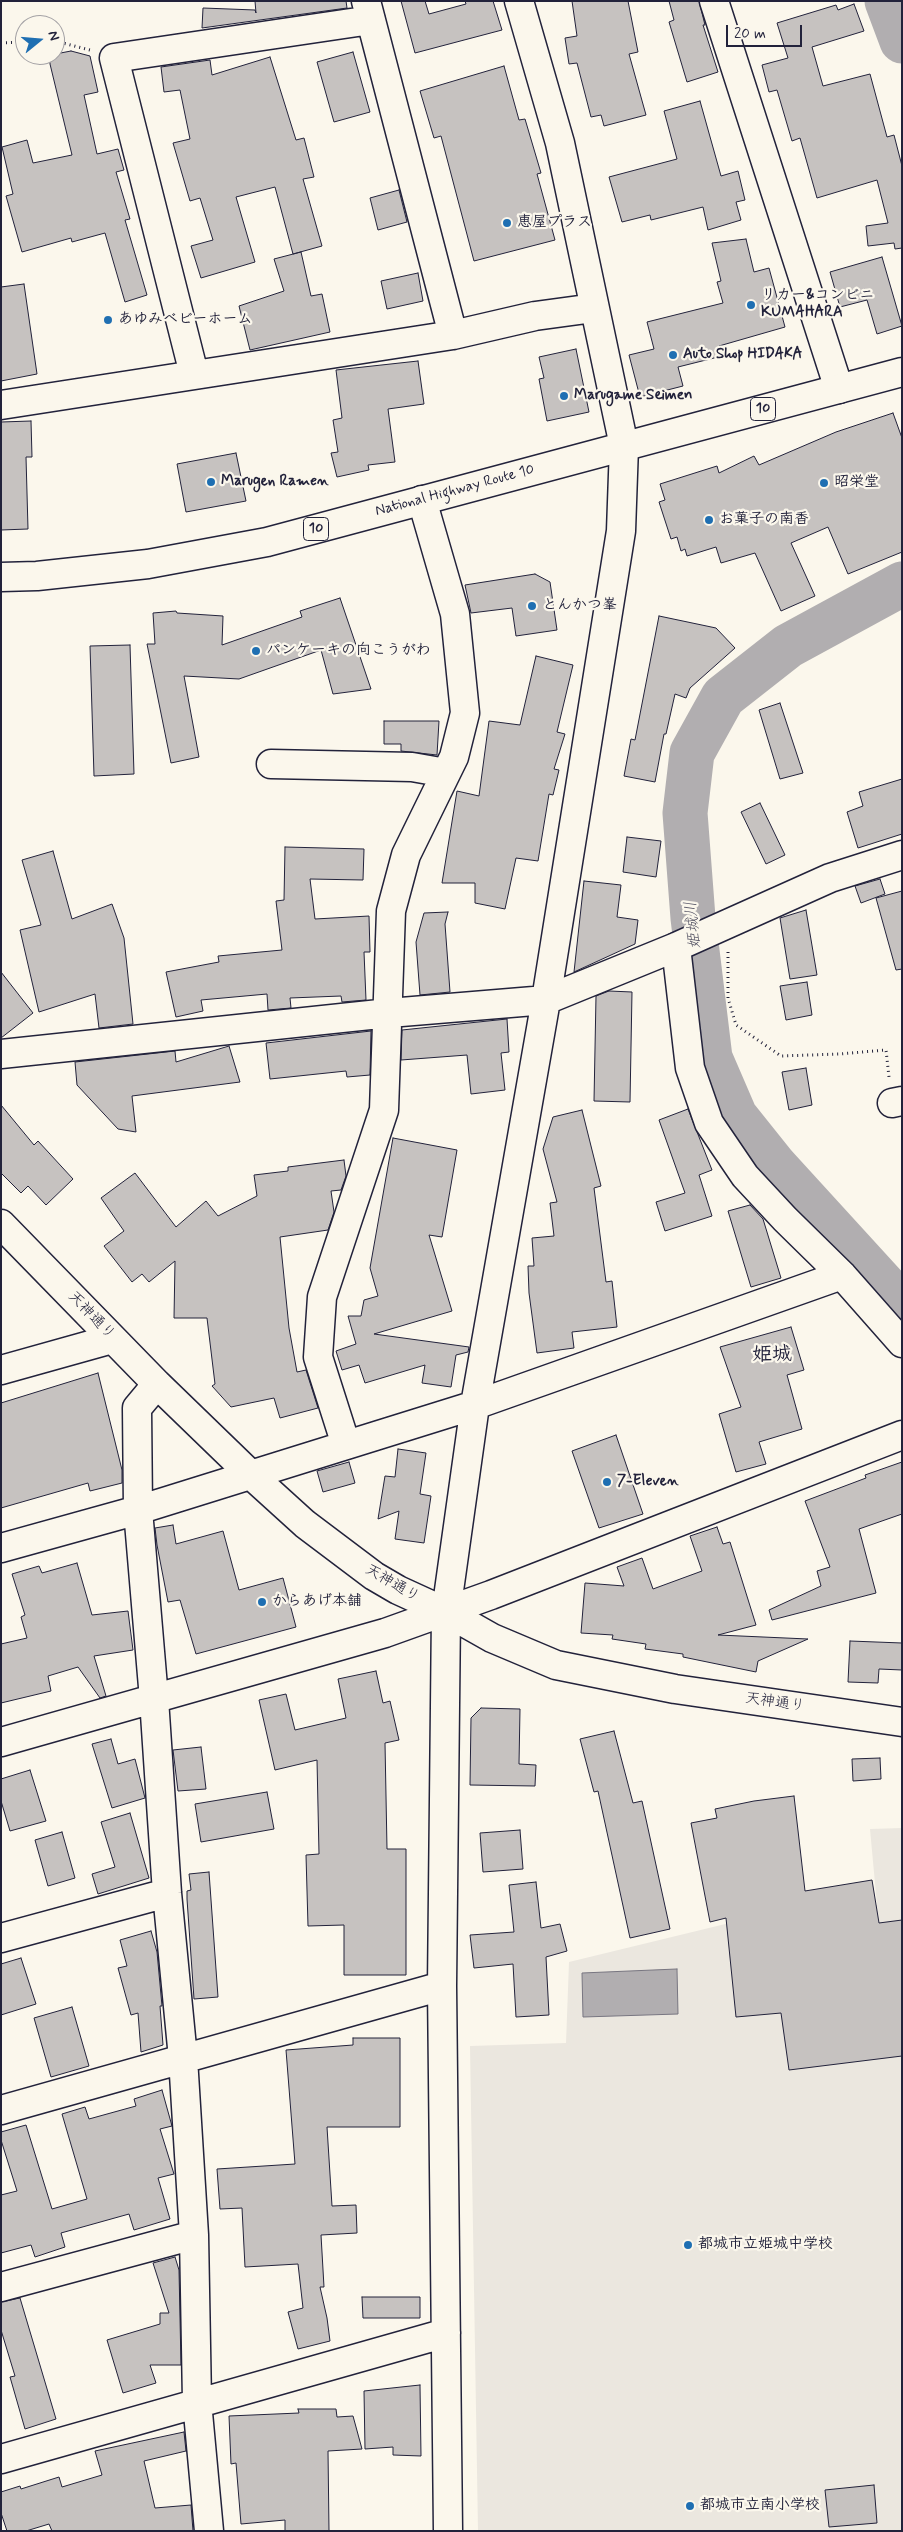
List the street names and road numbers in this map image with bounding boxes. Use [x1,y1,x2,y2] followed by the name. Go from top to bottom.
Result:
[750,398,776,420] road number: 10
[373,461,537,521] street label: National Highway Route 10
[304,518,328,540] road number: 10
[64,1288,118,1344] street label: 天神通り
[362,1561,422,1607] street label: 天神通り
[744,1690,806,1716] street label: 天神通り

